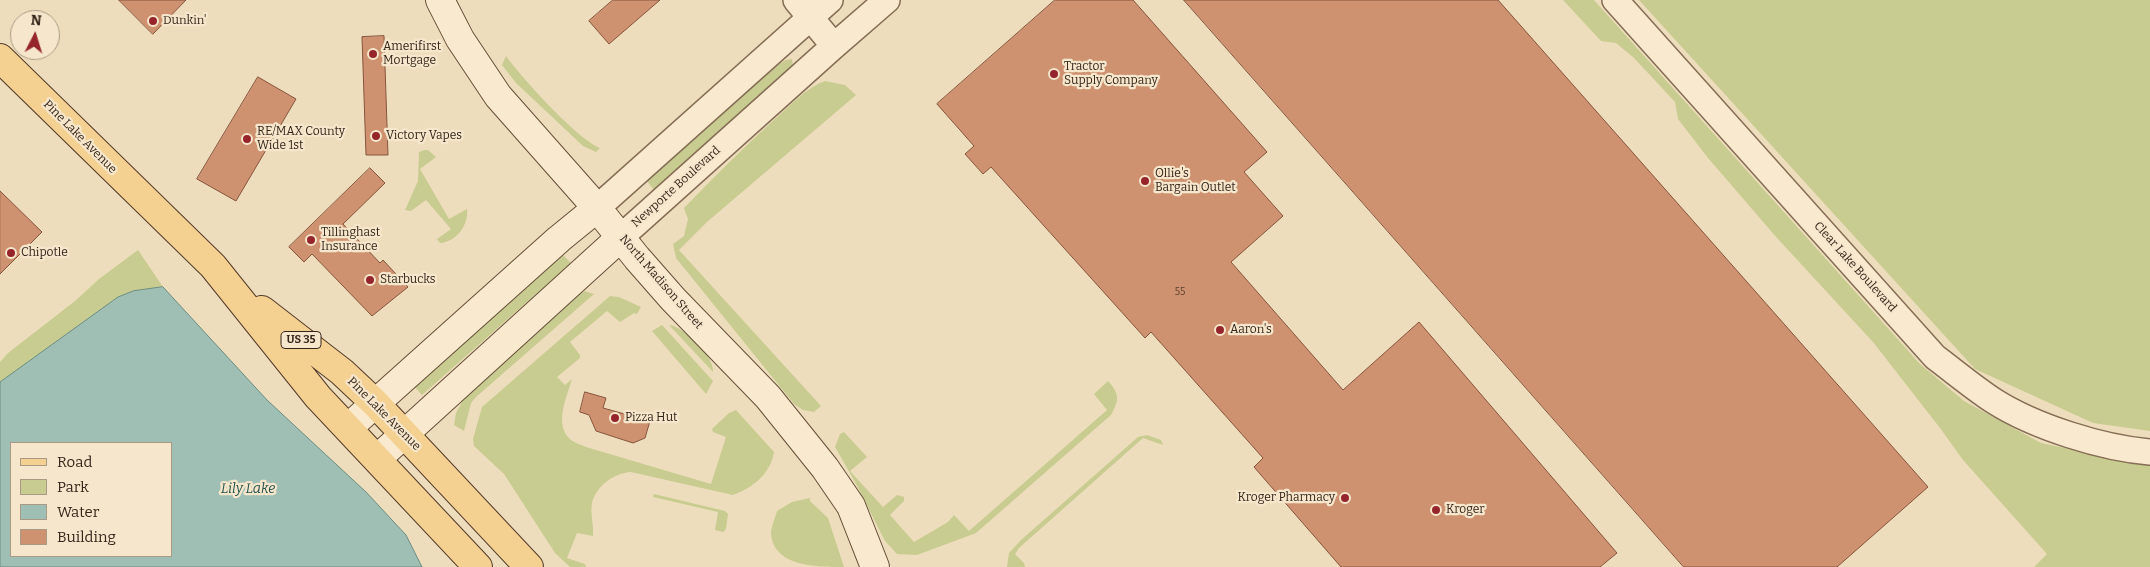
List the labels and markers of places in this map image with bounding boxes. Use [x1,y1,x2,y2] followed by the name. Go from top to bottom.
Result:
[163,14,206,28] place label: Dunkin'
[147,15,159,27] marker: Dunkin'
[383,40,441,68] place label: Amerifirst Mortgage
[367,48,379,60] marker: Amerifirst Mortgage
[1064,60,1158,88] place label: Tractor Supply Company
[1048,68,1060,80] marker: Tractor Supply Company
[257,125,345,153] place label: RE/MAX County Wide 1st
[386,129,462,143] place label: Victory Vapes
[370,130,382,142] marker: Victory Vapes
[241,133,253,145] marker: RE/MAX County Wide 1st
[1155,167,1236,195] place label: Ollie's Bargain Outlet
[1139,175,1151,187] marker: Ollie's Bargain Outlet
[321,226,380,254] place label: Tillinghast Insurance
[305,234,317,246] marker: Tillinghast Insurance
[21,246,68,260] place label: Chipotle
[5,247,17,259] marker: Chipotle
[380,273,435,287] place label: Starbucks
[364,274,376,286] marker: Starbucks
[1230,323,1272,337] place label: Aaron's
[1214,324,1226,336] marker: Aaron's
[625,411,677,425] place label: Pizza Hut
[609,412,621,424] marker: Pizza Hut
[1237,491,1335,505] place label: Kroger Pharmacy
[1339,492,1351,504] marker: Kroger Pharmacy
[1446,503,1485,517] place label: Kroger
[1430,504,1442,516] marker: Kroger

